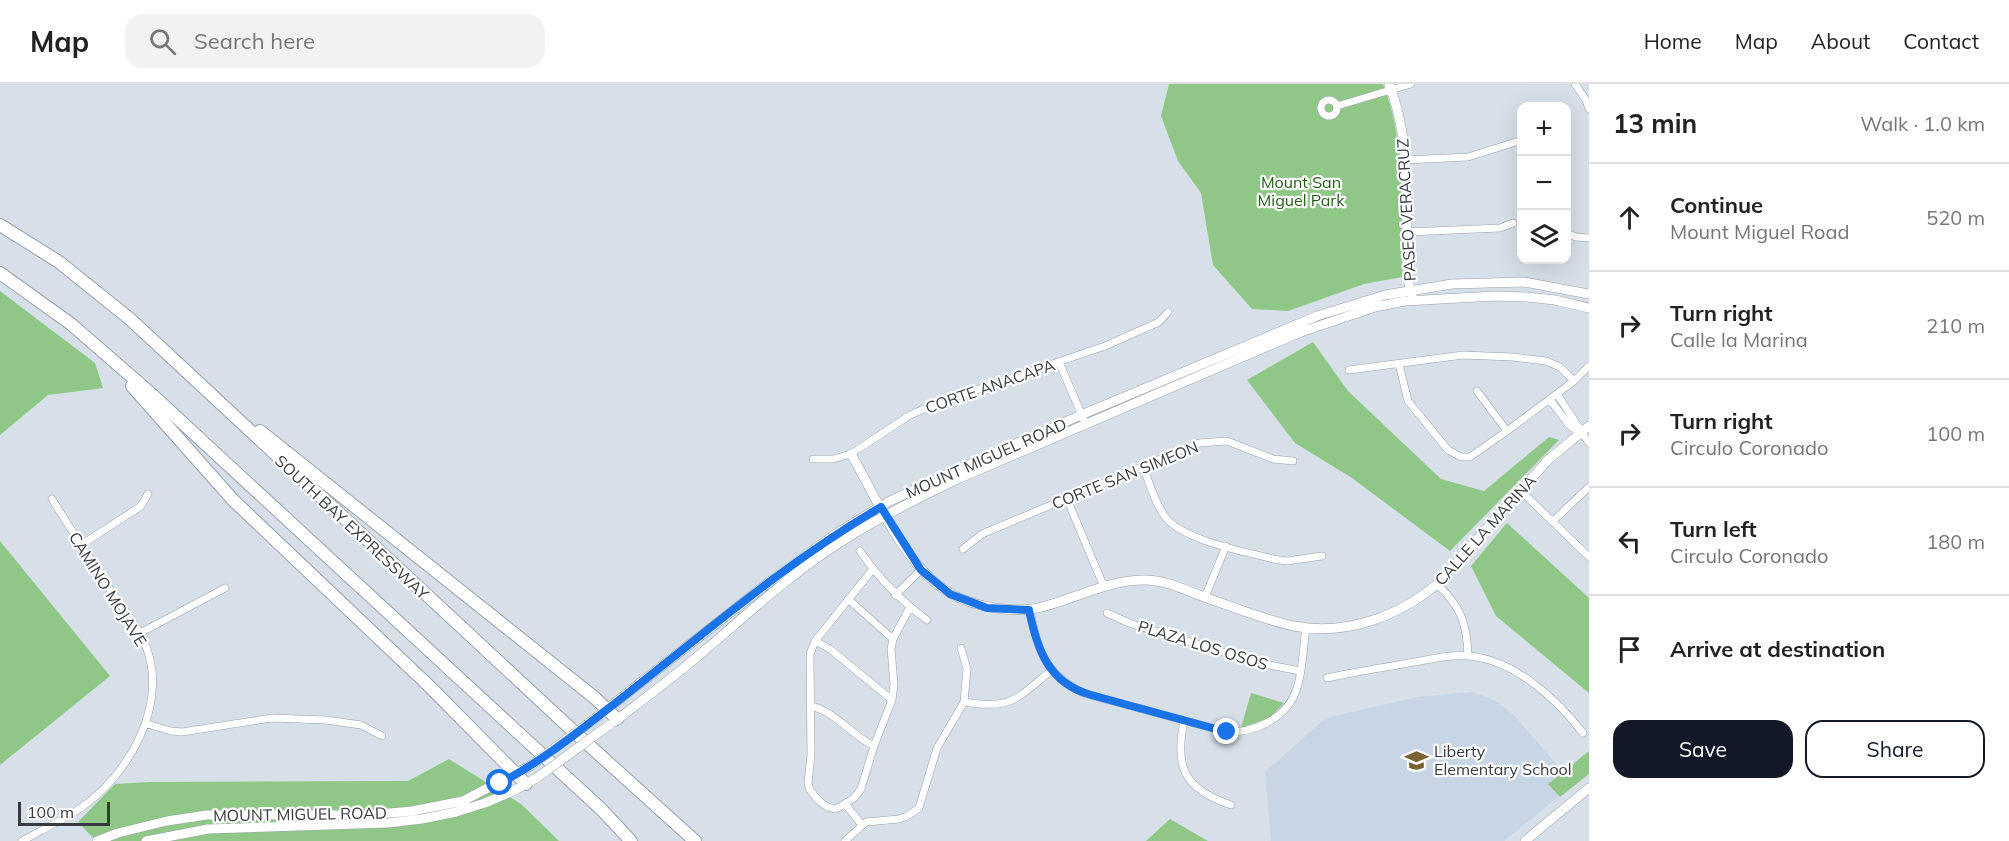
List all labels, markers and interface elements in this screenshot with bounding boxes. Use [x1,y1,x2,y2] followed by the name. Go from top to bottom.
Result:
[125,14,545,68] search box
[30,24,89,59] text: Map
[146,25,179,58] icon: search
[194,27,315,55] text: Search here
[1644,28,1702,54] text: Home
[1735,28,1778,54] text: Map
[1811,28,1870,54] text: About
[1903,28,1979,54] text: Contact
[1517,102,1571,264] map controls
[1517,102,1571,156] button: +
[1613,107,1697,140] text: 13 min
[1860,111,1985,136] text: Walk · 1.0 km
[1392,138,1420,282] street label: PASEO VERACRUZ
[1517,156,1571,210] button: −
[1258,172,1345,210] park label: Mount San Miguel Park
[1670,191,1763,219] text: Continue
[1613,201,1646,234] icon: ahead
[1926,205,1985,230] text: 520 m
[1517,210,1571,264] button: layers
[1670,219,1849,244] text: Mount Miguel Road
[1670,299,1773,327] text: Turn right
[1613,309,1646,342] icon: right
[1926,313,1985,338] text: 210 m
[1670,327,1808,352] text: Calle la Marina
[923,354,1058,418] street label: CORTE ANACAPA
[1670,407,1773,435] text: Turn right
[902,413,1070,503] street label: MOUNT MIGUEL ROAD
[1613,417,1646,450] icon: right
[1926,421,1985,446] text: 100 m
[1670,435,1829,460] text: Circulo Coronado
[1049,436,1201,514] street label: CORTE SAN SIMEON
[271,450,433,604] street label: SOUTH BAY EXPRESSWAY
[1430,470,1540,590] street label: CALLE LA MARINA
[1670,515,1757,543] text: Turn left
[1613,525,1646,558] icon: left
[65,528,151,650] street label: CAMINO MOJAVE
[1926,529,1985,554] text: 180 m
[1670,543,1829,568] text: Circulo Coronado
[1136,616,1271,674] street label: PLAZA LOS OSOS
[1613,633,1646,666] icon: arrive
[1670,635,1885,663] text: Arrive at destination
[1213,718,1239,744] route end
[1613,720,1793,778] button: Save
[1805,720,1985,778] button: Share
[1434,741,1572,779] place label: Liberty Elementary School
[1403,747,1429,773] school or university icon: Liberty Elementary School
[486,769,512,795] route start
[18,799,110,826] scale bar
[27,802,74,822] text: 100 m
[213,802,387,826] street label: MOUNT MIGUEL ROAD

